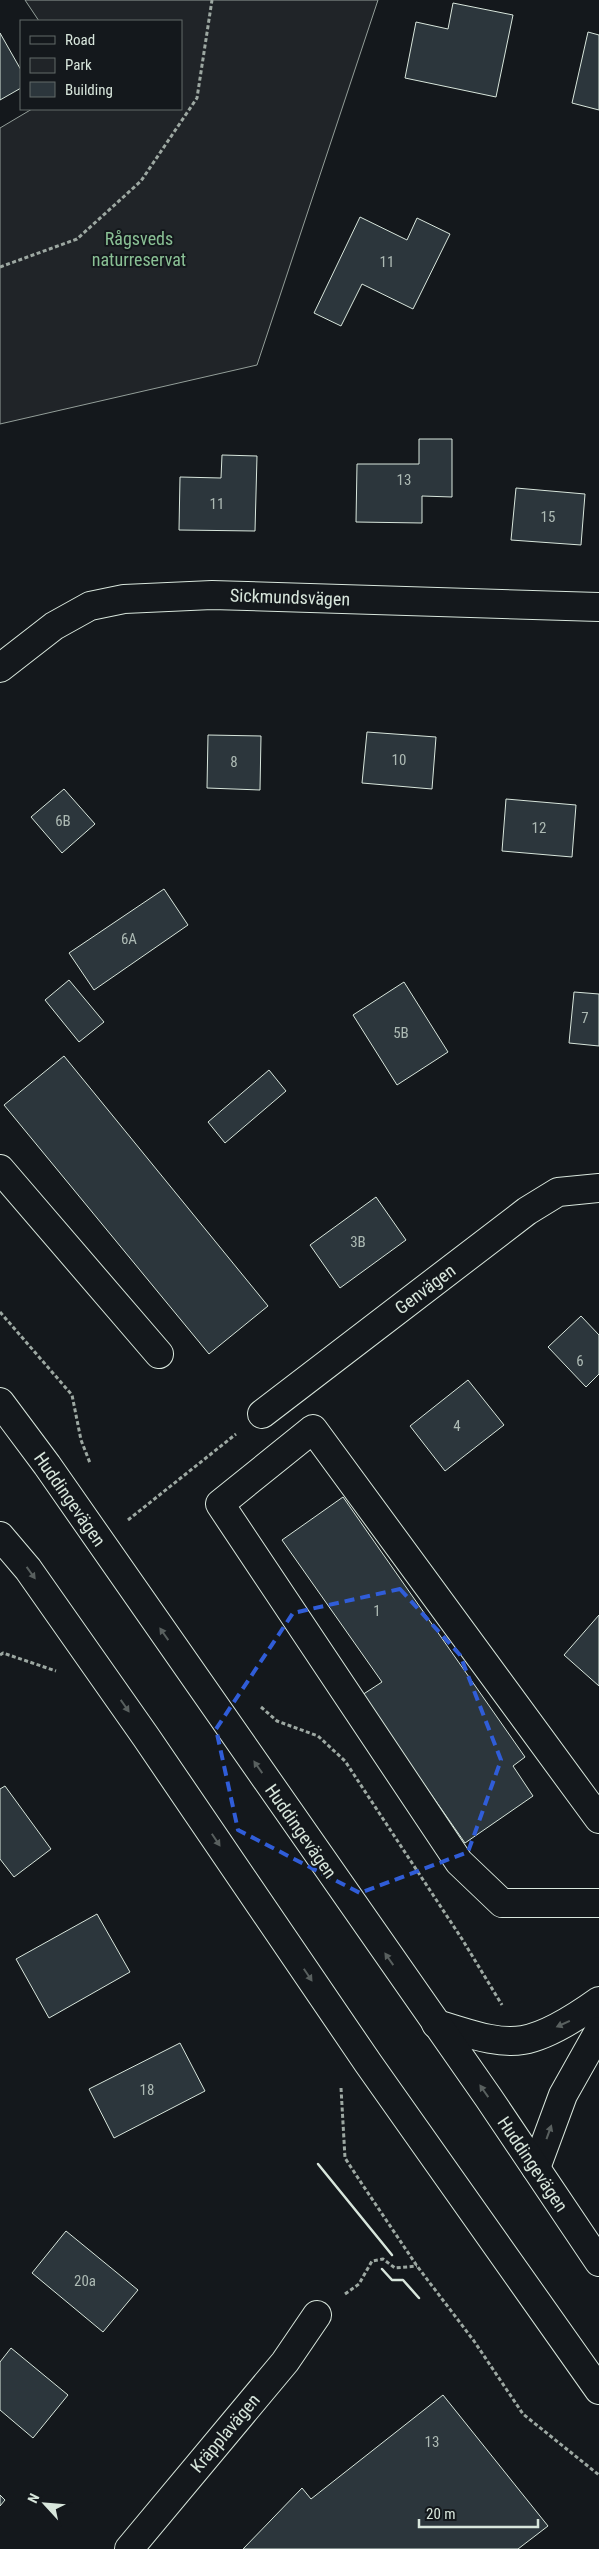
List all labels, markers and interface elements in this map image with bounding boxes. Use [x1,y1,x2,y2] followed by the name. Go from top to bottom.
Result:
[20,20,182,110] legend
[65,31,95,49] text: Road
[65,56,92,74] text: Park
[65,81,113,99] text: Building
[92,228,186,270] park label: Rågsveds naturreservat
[380,253,394,271] house number: 11
[397,471,411,489] house number: 13
[210,495,224,513] house number: 11
[541,508,555,526] house number: 15
[230,584,350,610] street label: Sickmundsvägen
[392,751,406,769] house number: 10
[230,753,238,771] house number: 8
[55,812,71,830] house number: 6B
[532,819,546,837] house number: 12
[121,930,137,948] house number: 6A
[581,1009,589,1027] house number: 7
[393,1024,409,1042] house number: 5B
[350,1233,366,1251] house number: 3B
[391,1260,459,1318] street label: Genvägen
[576,1352,584,1370] house number: 6
[453,1417,461,1435] house number: 4
[30,1448,110,1550] street label: Huddingevägen
[26,1566,36,1580] one-way arrow
[373,1602,381,1620] house number: 1
[159,1628,169,1641] one-way arrow
[119,1699,130,1712] one-way arrow
[253,1761,263,1774] one-way arrow
[261,1780,341,1882] street label: Huddingevägen
[211,1833,221,1847] one-way arrow
[384,1952,394,1966] one-way arrow
[303,1968,312,1981] one-way arrow
[556,2021,570,2029] one-way arrow
[140,2081,154,2099] house number: 18
[479,2085,489,2098] one-way arrow
[494,2113,572,2215] street label: Huddingevägen
[546,2124,553,2139] one-way arrow
[74,2272,96,2290] house number: 20a
[186,2389,264,2477] street label: Kräpplavägen
[425,2433,439,2451] house number: 13
[20,2479,70,2529] north arrow
[24,2491,42,2506] text: N
[419,2496,538,2528] scale bar
[426,2505,456,2523] text: 20 m

